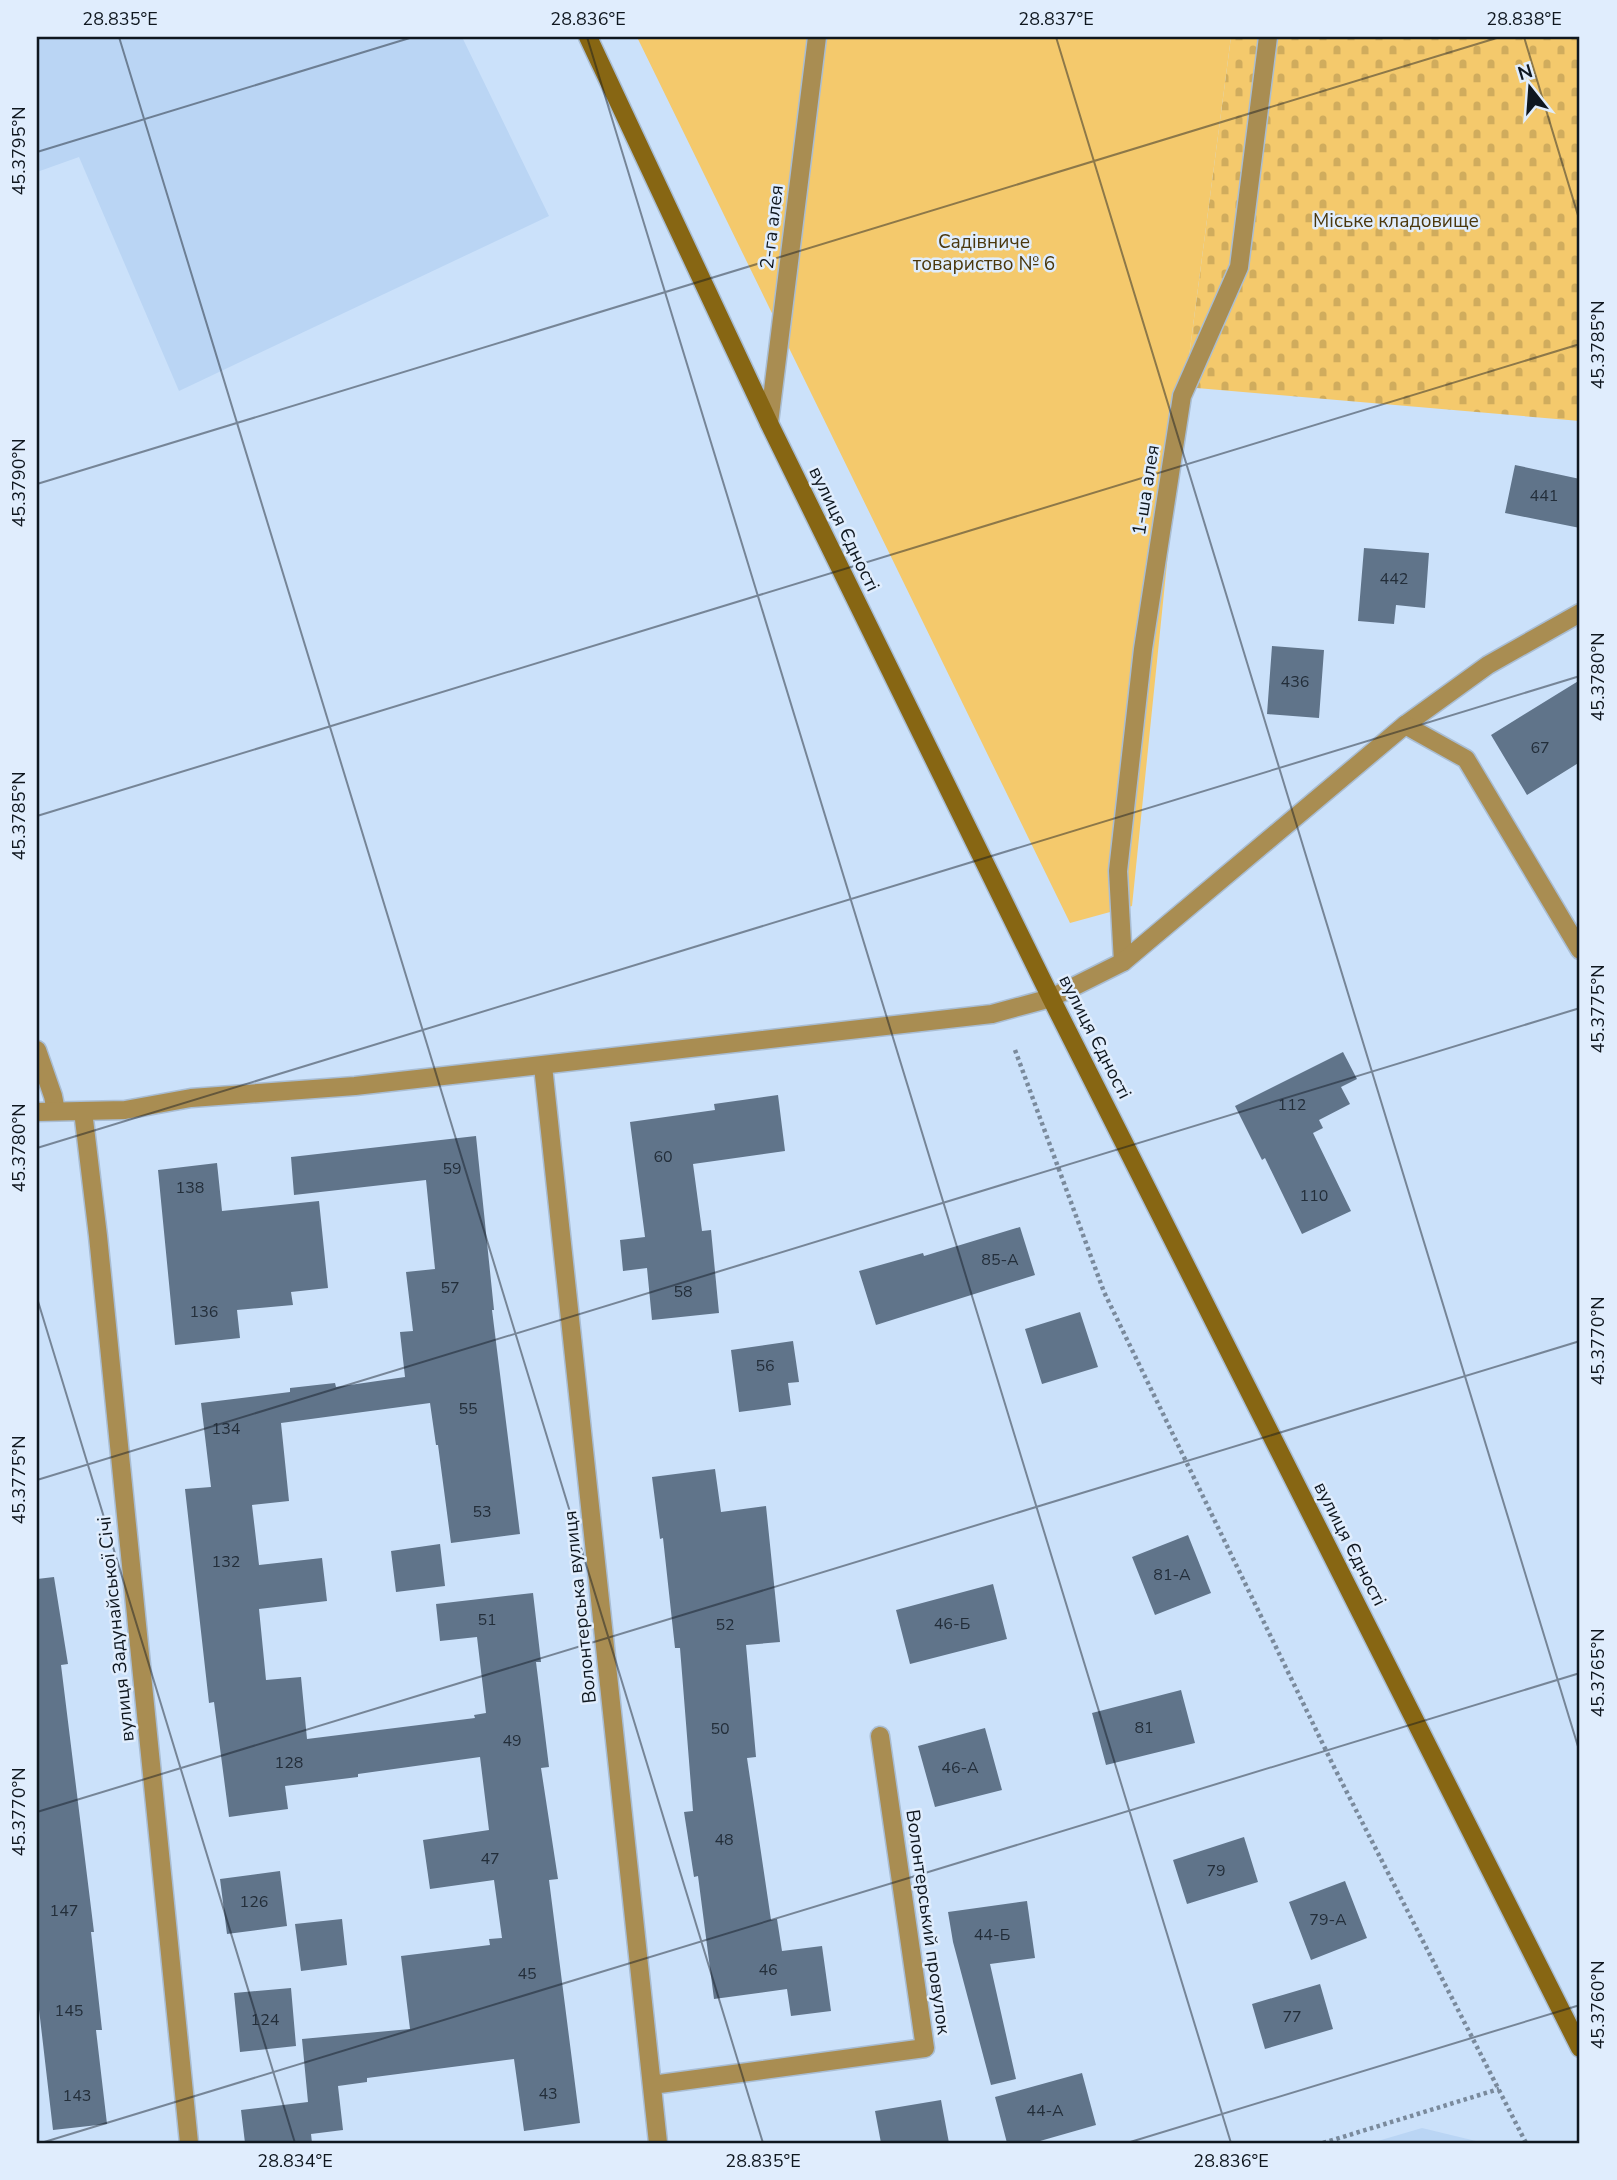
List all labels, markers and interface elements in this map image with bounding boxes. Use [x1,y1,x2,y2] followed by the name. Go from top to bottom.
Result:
[82,7,158,31] text: 28.835°E
[550,7,626,31] text: 28.836°E
[1018,7,1094,31] text: 28.837°E
[1486,7,1562,31] text: 28.838°E
[1494,52,1564,122] north arrow
[1515,58,1536,87] text: N
[7,107,31,195] text: 45.3795°N
[754,183,790,271] street label: 2-га алея
[1313,208,1479,234] park label: Міське кладовище
[913,229,1055,277] park label: Садівниче товариство № 6
[1586,301,1610,389] text: 45.3785°N
[7,439,31,527] text: 45.3790°N
[1126,443,1166,537] street label: 1-ша алея
[802,462,886,596] street label: вулиця Єдності
[1530,485,1558,507] house number: 441
[1380,568,1408,590] house number: 442
[1586,633,1610,721] text: 45.3780°N
[1281,671,1309,693] house number: 436
[1530,737,1550,759] house number: 67
[7,772,31,860] text: 45.3785°N
[1586,965,1610,1053] text: 45.3775°N
[1052,970,1138,1104] street label: вулиця Єдності
[1278,1094,1306,1116] house number: 112
[7,1104,31,1192] text: 45.3780°N
[653,1146,673,1168] house number: 60
[442,1158,462,1180] house number: 59
[176,1177,204,1199] house number: 138
[1300,1185,1328,1207] house number: 110
[981,1249,1019,1271] house number: 85-А
[440,1277,460,1299] house number: 57
[673,1281,693,1303] house number: 58
[1586,1297,1610,1385] text: 45.3770°N
[190,1301,218,1323] house number: 136
[755,1355,775,1377] house number: 56
[458,1398,478,1420] house number: 55
[212,1418,241,1440] house number: 134
[7,1436,31,1524] text: 45.3775°N
[1307,1477,1393,1611] street label: вулиця Єдності
[472,1501,492,1523] house number: 53
[557,1509,603,1705] street label: Волонтерська вулиця
[91,1515,141,1743] street label: вулиця Задунайської Січі
[212,1551,240,1573] house number: 132
[1153,1564,1191,1586] house number: 81-А
[477,1609,497,1631] house number: 51
[934,1613,970,1635] house number: 46-Б
[715,1614,735,1636] house number: 52
[1586,1629,1610,1717] text: 45.3765°N
[1134,1717,1154,1739] house number: 81
[710,1718,730,1740] house number: 50
[502,1730,522,1752] house number: 49
[275,1752,303,1774] house number: 128
[941,1757,979,1779] house number: 46-А
[7,1768,31,1856] text: 45.3770°N
[899,1808,957,2036] street label: Волонтерський провулок
[714,1829,734,1851] house number: 48
[480,1848,500,1870] house number: 47
[1206,1860,1226,1882] house number: 79
[240,1891,268,1913] house number: 126
[50,1900,78,1922] house number: 147
[1309,1909,1347,1931] house number: 79-А
[974,1924,1010,1946] house number: 44-Б
[758,1959,778,1981] house number: 46
[1586,1961,1610,2049] text: 45.3760°N
[517,1963,537,1985] house number: 45
[55,2000,83,2022] house number: 145
[1282,2006,1302,2028] house number: 77
[251,2009,280,2031] house number: 124
[538,2083,558,2105] house number: 43
[63,2085,91,2107] house number: 143
[1026,2100,1064,2122] house number: 44-А
[257,2149,333,2173] text: 28.834°E
[725,2149,801,2173] text: 28.835°E
[1193,2149,1269,2173] text: 28.836°E

